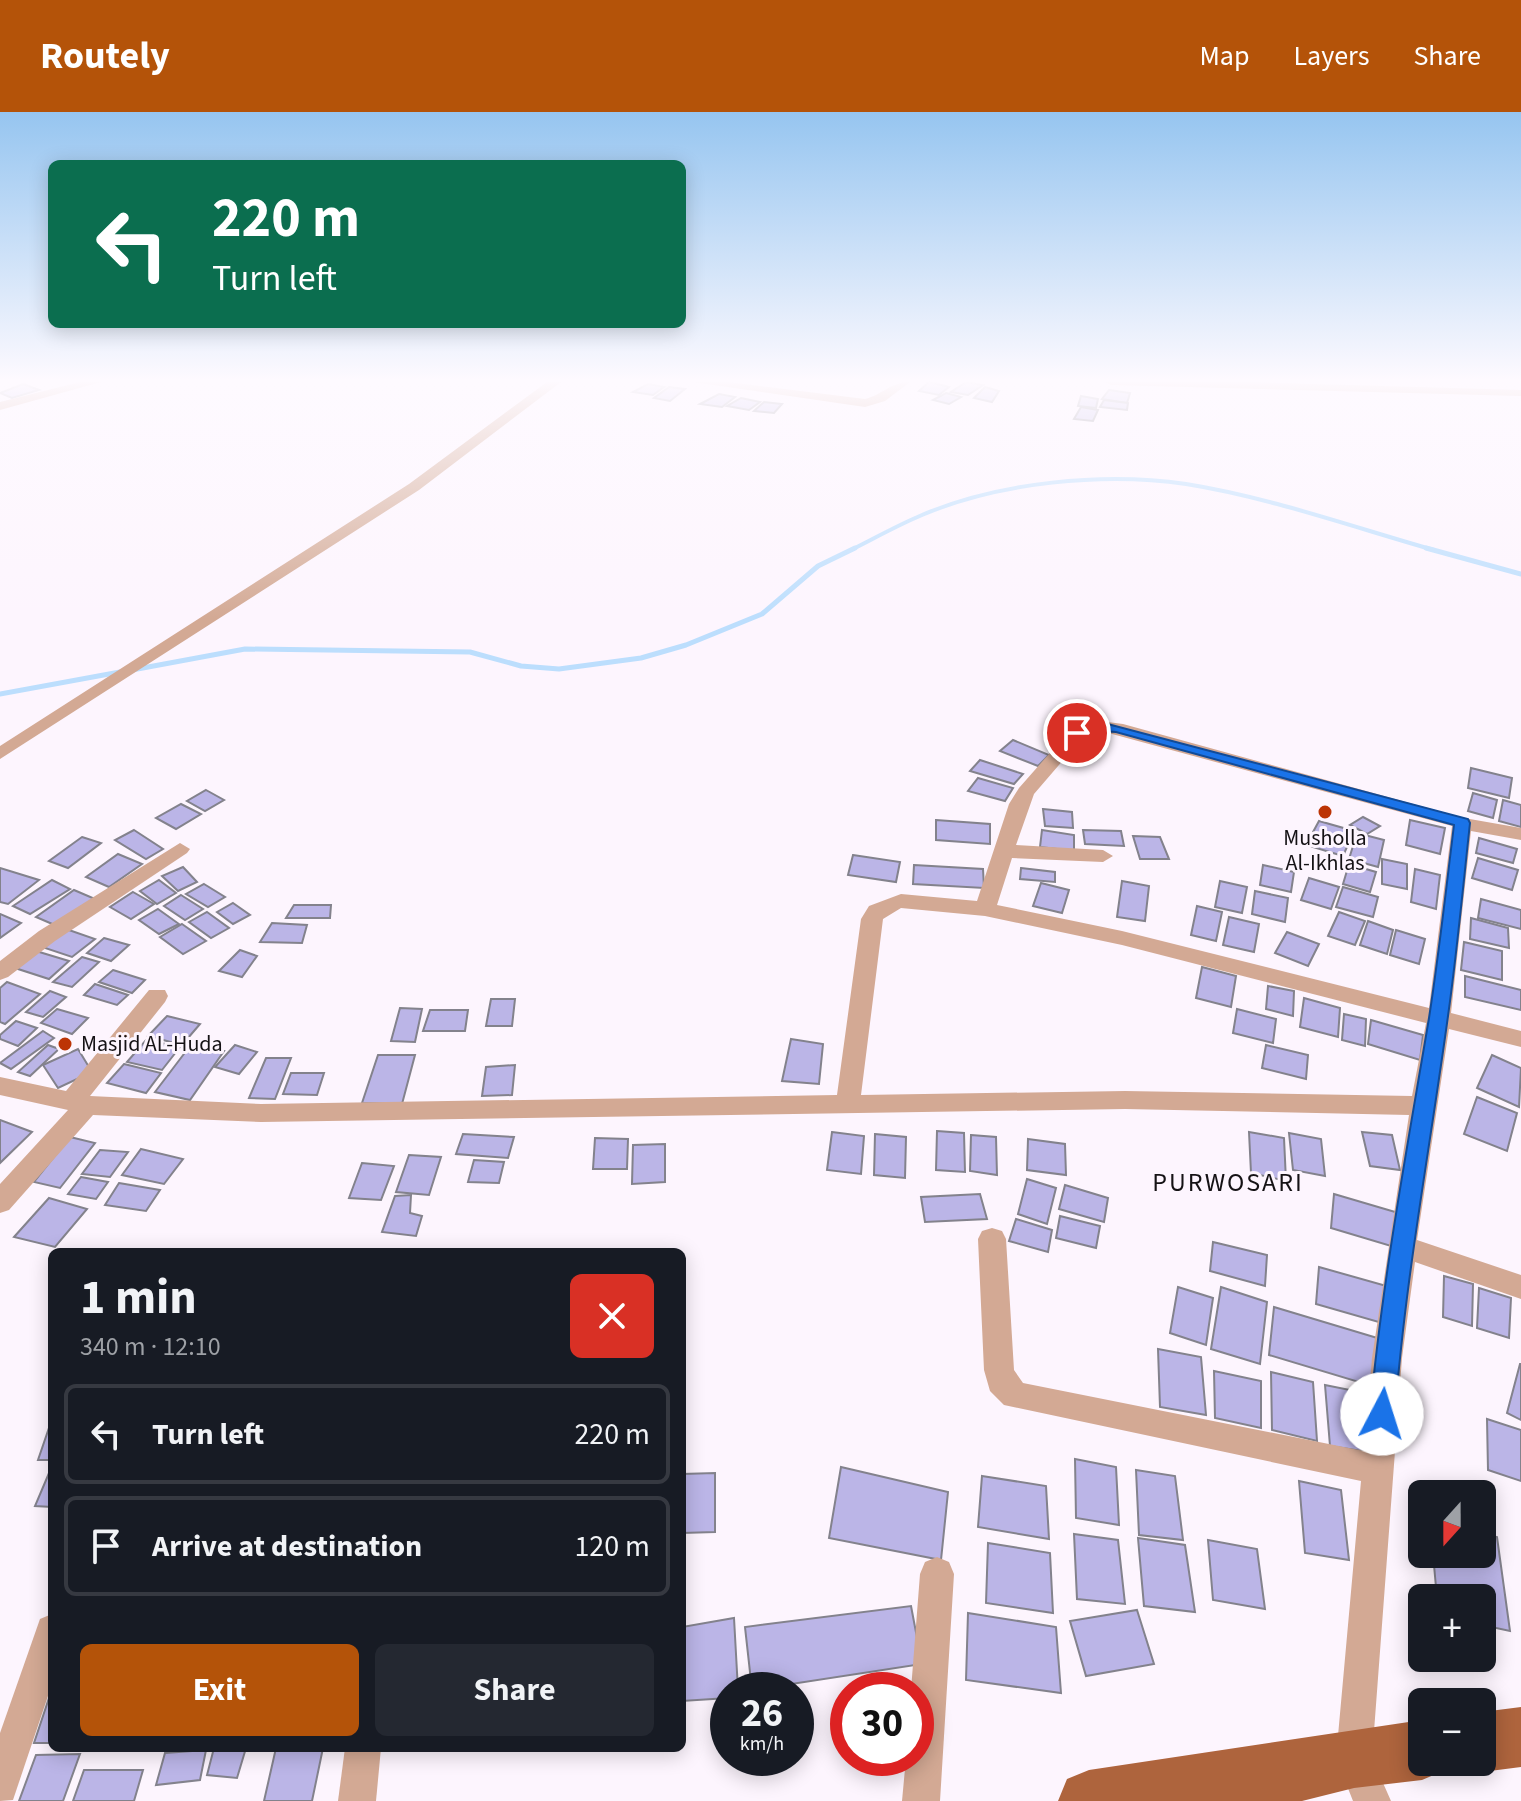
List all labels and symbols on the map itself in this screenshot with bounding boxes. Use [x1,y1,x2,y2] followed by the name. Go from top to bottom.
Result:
[1043,699,1111,767] pin
[1316,803,1334,821] marker: Musholla Al-Ikhlas
[1283,822,1367,879] place label: Musholla Al-Ikhlas
[81,1028,223,1060] place label: Masjid AL-Huda
[56,1035,74,1053] marker: Masjid AL-Huda
[1152,1164,1304,1201] district label: PURWOSARI
[1340,1372,1424,1456] position arrow
[1408,1480,1496,1568] north arrow
[830,1672,934,1776] speed limit sign: 30

